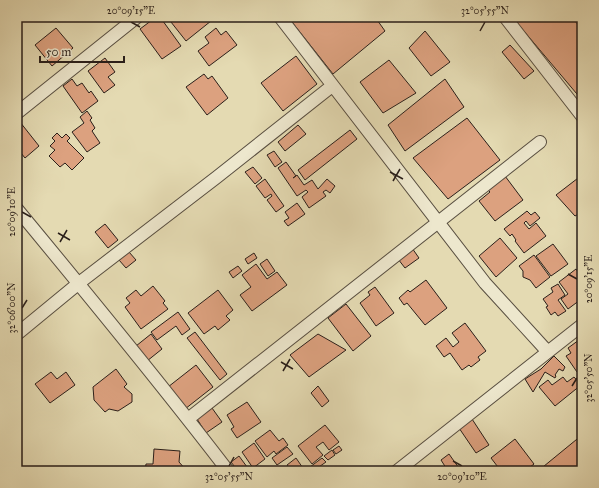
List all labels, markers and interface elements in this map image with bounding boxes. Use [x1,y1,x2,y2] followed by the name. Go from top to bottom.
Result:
[107,5,155,17] text: 20°09'15"E
[461,5,509,17] text: 32°05'55"N
[40,38,124,64] scale bar
[46,45,71,59] text: 50 m
[6,187,18,237] text: 20°09'10"E
[583,255,595,303] text: 20°09'15"E
[6,282,18,333] text: 32°06'00"N
[583,353,595,403] text: 32°05'50"N
[205,471,253,483] text: 32°05'55"N
[437,471,487,483] text: 20°09'10"E

